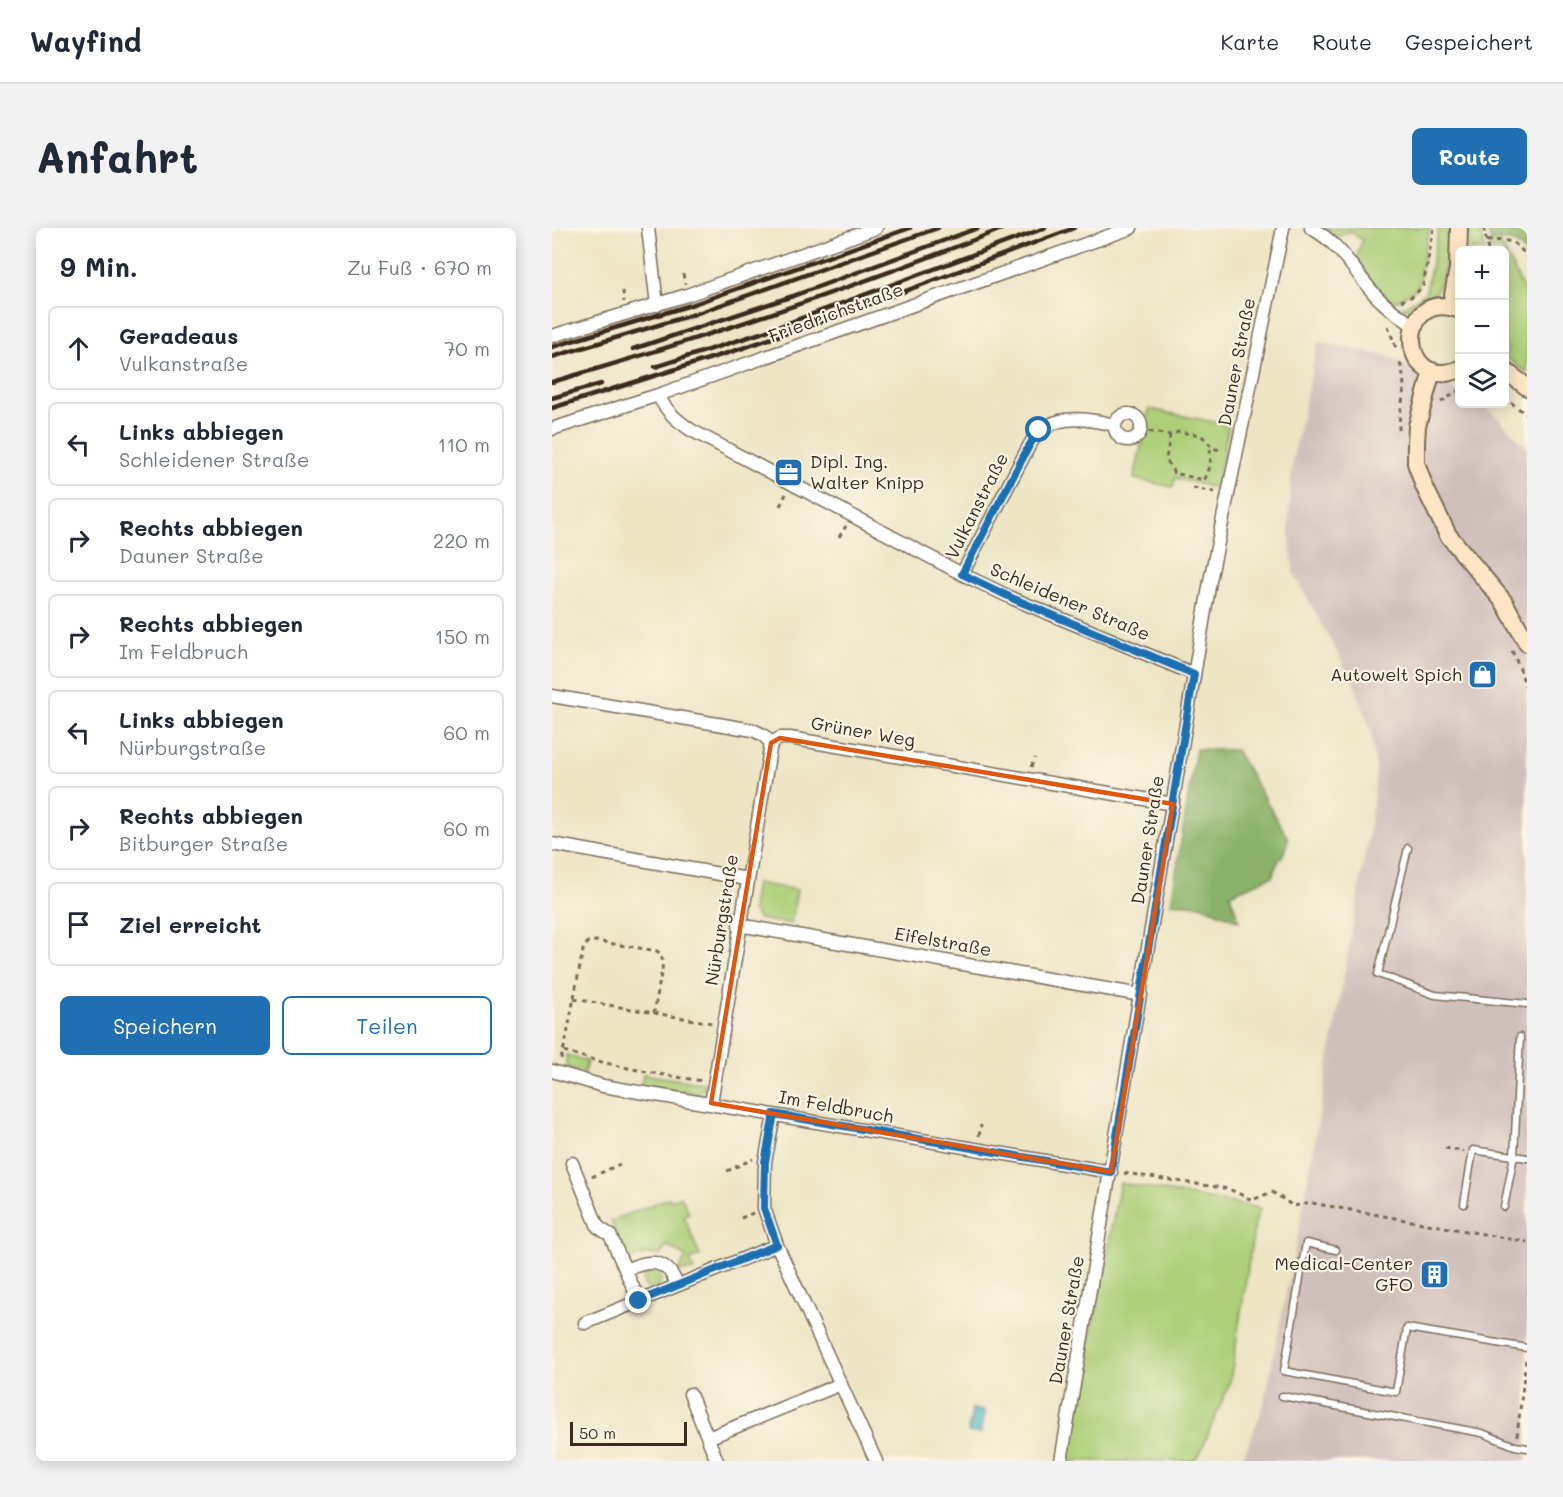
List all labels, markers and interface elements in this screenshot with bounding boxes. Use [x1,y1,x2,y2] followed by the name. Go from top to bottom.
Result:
[30,23,141,59] text: Wayfind
[1221,28,1279,55] text: Karte
[1312,28,1372,55] text: Route
[1405,28,1533,55] text: Gespeichert
[1412,128,1527,185] button: Route
[36,129,198,184] text: Anfahrt
[1455,246,1509,408] map controls
[1455,246,1509,300] button: +
[60,250,138,284] text: 9 Min.
[347,254,492,280] text: Zu Fuß · 670 m
[765,277,906,348] street label: Friedrichstraße
[1212,296,1260,428] street label: Dauner Straße
[1455,300,1509,354] button: −
[119,321,238,350] text: Geradeaus
[62,332,95,365] icon: ahead
[444,335,490,361] text: 70 m
[119,350,248,376] text: Vulkanstraße
[1455,354,1509,408] button: layers
[1025,416,1051,442] route start
[119,417,284,446] text: Links abbiegen
[62,428,95,461] icon: left
[437,431,490,457] text: 110 m
[119,446,309,472] text: Schleidener Straße
[939,448,1013,563] street label: Vulkanstraße
[810,449,924,494] place label: Dipl. Ing. Walter Knipp
[773,456,805,488] office icon: Dipl. Ing. Walter Knipp
[119,513,303,542] text: Rechts abbiegen
[62,524,95,557] icon: right
[433,527,490,553] text: 220 m
[119,542,264,568] text: Dauner Straße
[987,557,1154,646] street label: Schleidener Straße
[119,609,303,638] text: Rechts abbiegen
[62,620,95,653] icon: right
[435,623,490,649] text: 150 m
[119,638,248,664] text: Im Feldbruch
[1467,659,1499,691] shop icon: Autowelt Spich
[1330,662,1462,686] place label: Autowelt Spich
[119,705,284,734] text: Links abbiegen
[809,710,917,752] street label: Grüner Weg
[62,716,95,749] icon: left
[443,719,490,745] text: 60 m
[119,734,266,760] text: Nürburgstraße
[1125,774,1169,906] street label: Dauner Straße
[119,801,303,830] text: Rechts abbiegen
[62,812,95,845] icon: right
[443,815,490,841] text: 60 m
[119,830,288,856] text: Bitburger Straße
[699,853,743,987] street label: Nürburgstraße
[62,908,95,941] icon: arrive
[119,910,261,939] text: Ziel erreicht
[893,921,993,961] street label: Eifelstraße
[60,996,270,1055] button: Speichern
[282,996,492,1055] button: Teilen
[777,1084,895,1128] street label: Im Feldbruch
[1275,1251,1413,1296] place label: Medical-Center GFO
[1043,1254,1089,1386] street label: Dauner Straße
[1418,1258,1450,1290] building icon: Medical-Center GFO
[625,1287,651,1313] route end
[570,1419,687,1446] scale bar
[579,1422,616,1443] text: 50 m

